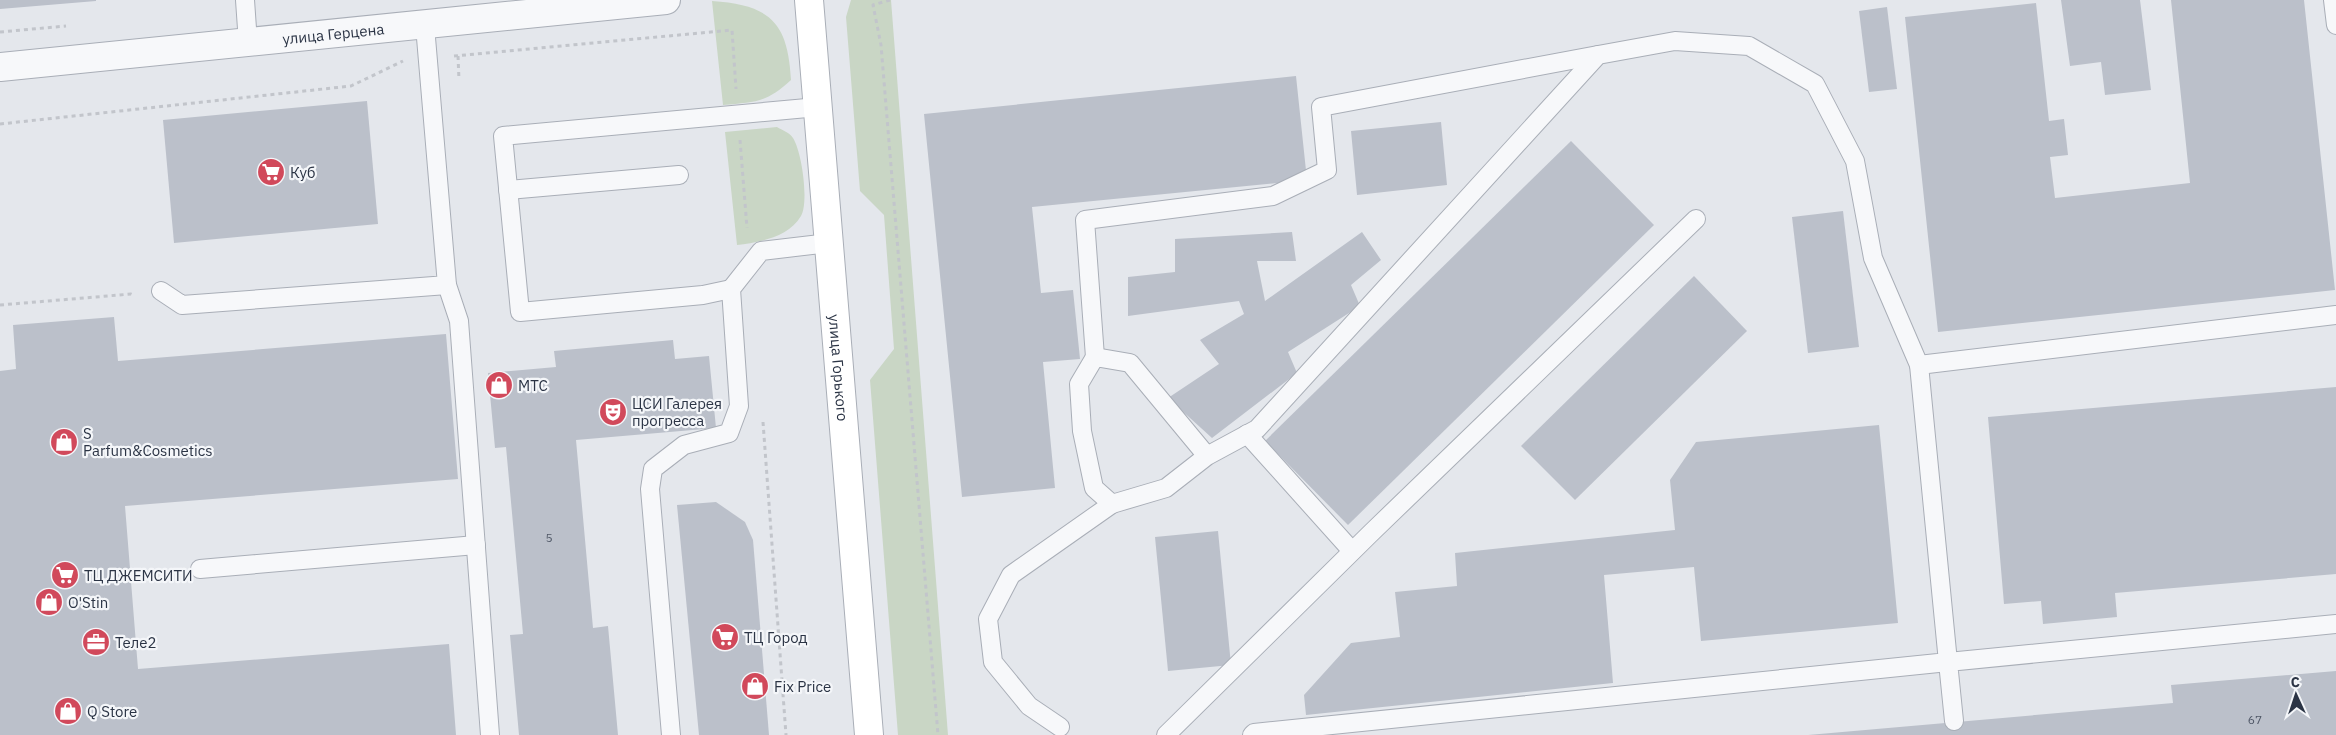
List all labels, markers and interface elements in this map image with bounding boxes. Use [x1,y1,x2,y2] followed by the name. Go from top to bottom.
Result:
[282,19,385,48] street label: улица Герцена
[256,157,286,187] supermarket icon: Куб
[290,163,316,182] place label: Куб
[825,314,853,422] street label: улица Горького
[484,370,514,400] shop icon: МТС
[518,376,548,395] place label: МТС
[632,394,722,430] place label: ЦСИ Галерея прогресса
[598,397,628,427] theatre icon: ЦСИ Галерея прогресса
[83,424,213,460] place label: S Parfum&Cosmetics
[49,427,79,457] shop icon: S Parfum&Cosmetics
[545,530,553,545] house number: 5
[50,560,80,590] supermarket icon: ТЦ ДЖЕМСИТИ
[84,566,193,585] place label: ТЦ ДЖЕМСИТИ
[34,587,64,617] shop icon: O'Stin
[68,593,108,612] place label: O'Stin
[710,622,740,652] supermarket icon: ТЦ Город
[81,627,111,657] office icon: Теле2
[744,628,808,647] place label: ТЦ Город
[115,633,157,652] place label: Теле2
[2271,670,2321,720] north arrow
[740,671,770,701] shop icon: Fix Price
[2290,673,2300,691] text: С
[774,677,831,696] place label: Fix Price
[53,696,83,726] shop icon: Q Store
[87,702,137,721] place label: Q Store
[2248,712,2262,727] house number: 67

